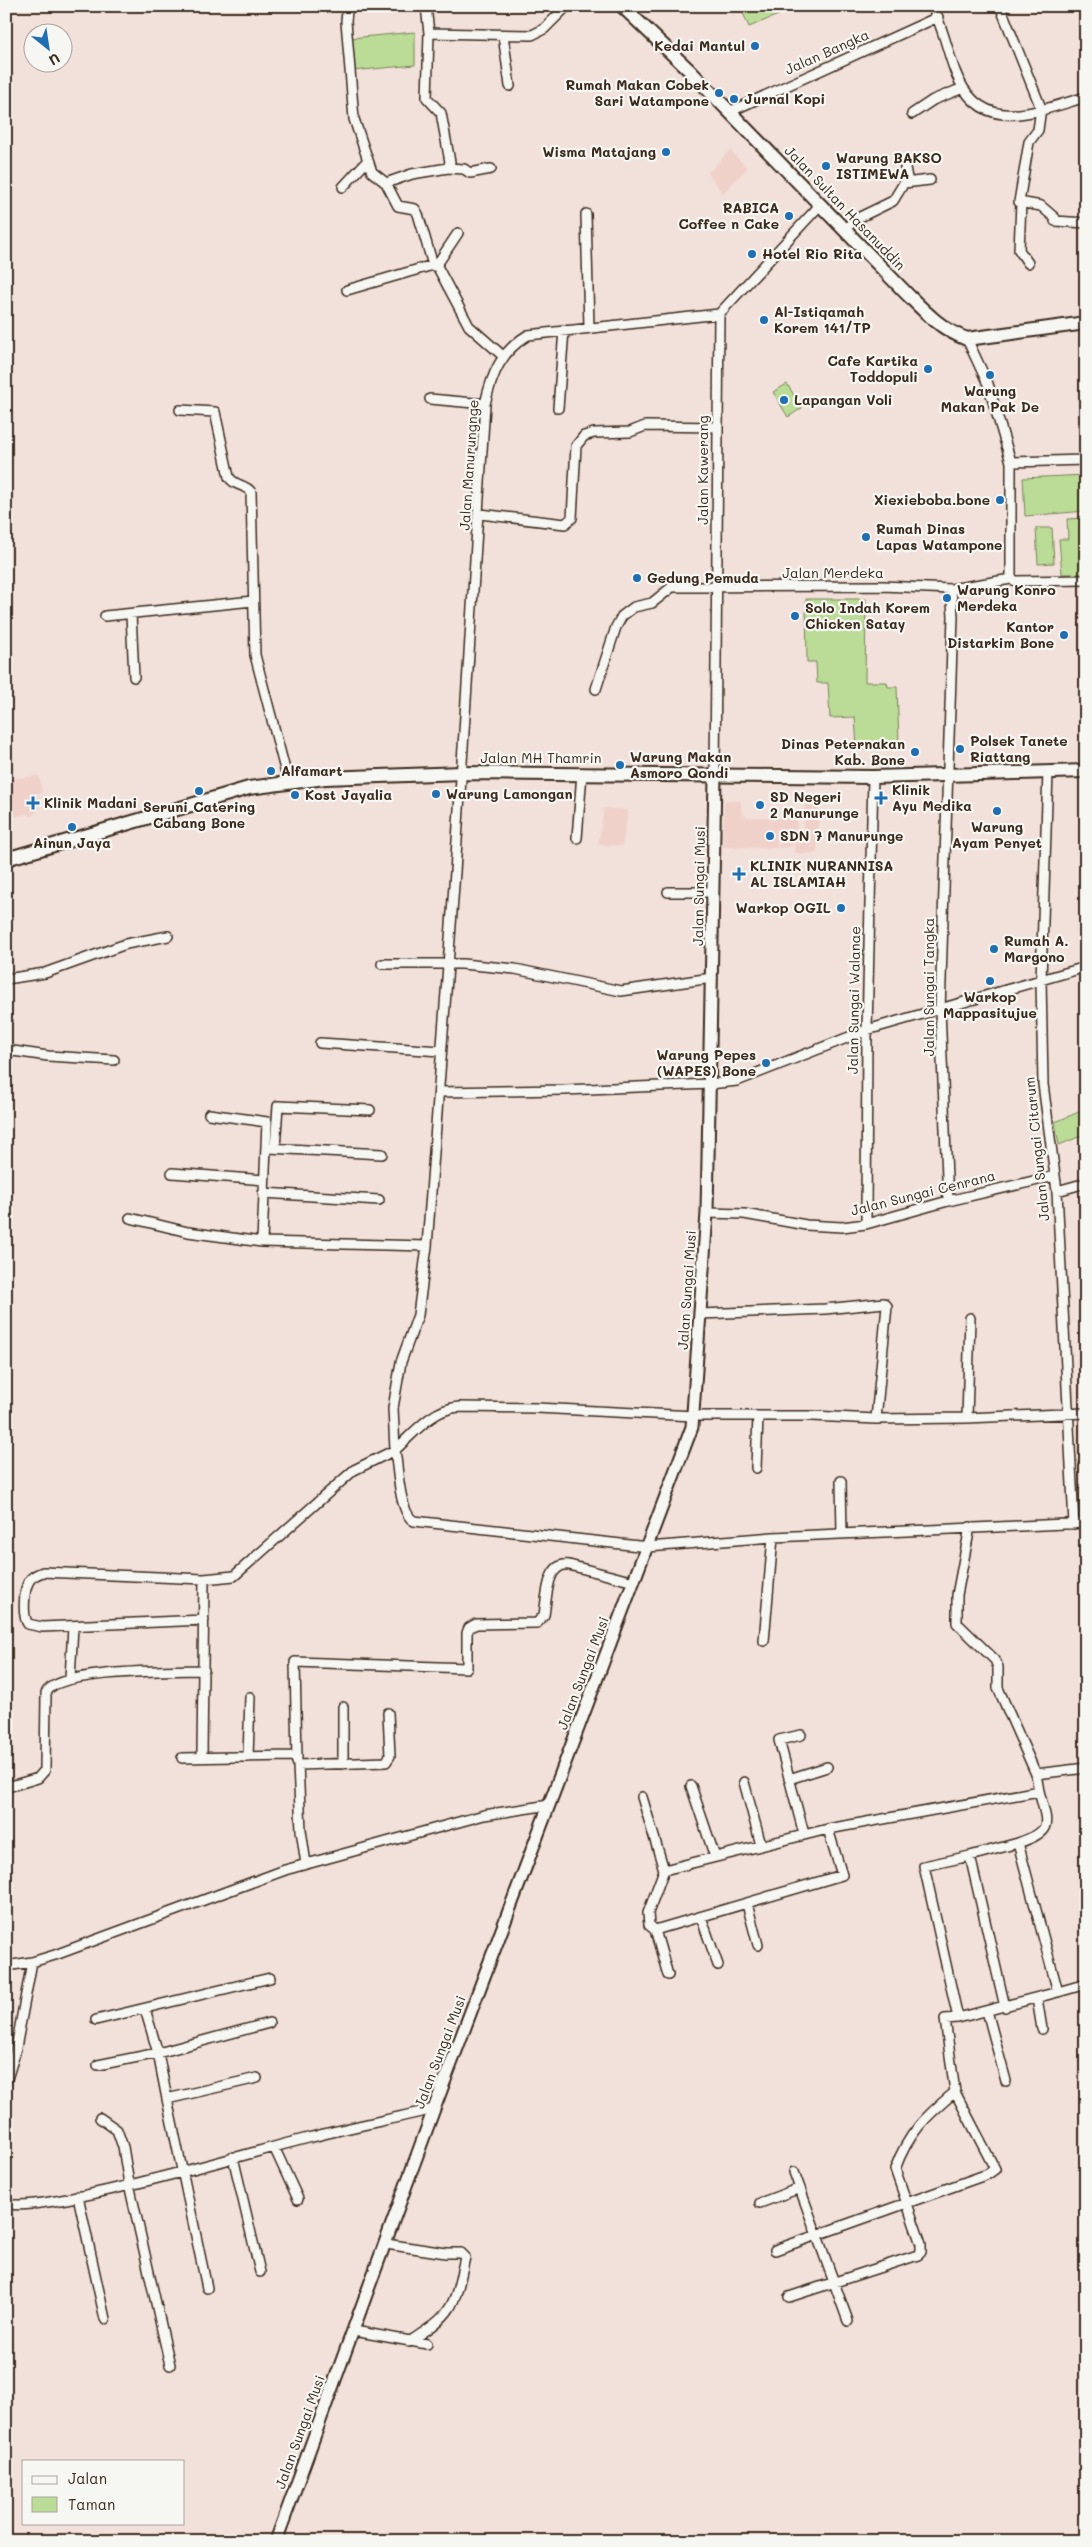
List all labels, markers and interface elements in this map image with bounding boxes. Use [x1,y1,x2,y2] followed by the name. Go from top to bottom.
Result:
[22,22,72,72] north arrow
[782,24,872,79] street label: Jalan Bangka
[654,36,745,55] place label: Kedai Mantul
[749,40,761,52] marker: Kedai Mantul
[46,49,64,70] text: U
[566,75,709,110] place label: Rumah Makan Cobek Sari Watampone
[713,87,725,99] marker: Rumah Makan Cobek Sari Watampone
[744,89,825,108] place label: Jurnal Kopi
[728,93,740,105] marker: Jurnal Kopi
[781,141,910,274] street label: Jalan Sultan Hasanuddin
[543,142,656,161] place label: Wisma Matajang
[660,146,672,158] marker: Wisma Matajang
[836,148,942,183] place label: Warung BAKSO ISTIMEWA
[820,160,832,172] marker: Warung BAKSO ISTIMEWA
[678,198,779,233] place label: RABICA Coffee n Cake
[783,210,795,222] marker: RABICA Coffee n Cake
[762,244,863,263] place label: Hotel Rio Rita
[746,248,758,260] marker: Hotel Rio Rita
[774,302,871,337] place label: Al-Istiqamah Korem 141/TP
[758,314,770,326] marker: Al-Istiqamah Korem 141/TP
[827,351,918,386] place label: Cafe Kartika Toddopuli
[922,363,934,375] marker: Cafe Kartika Toddopuli
[984,369,996,381] marker: Warung Makan Pak De
[941,381,1039,416] place label: Warung Makan Pak De
[794,390,892,409] place label: Lapangan Voli
[778,394,790,406] marker: Lapangan Voli
[454,399,483,531] street label: Jalan Manurungnge
[693,415,712,525] street label: Jalan Kawerang
[874,490,990,509] place label: Xiexieboba.bone
[994,494,1006,506] marker: Xiexieboba.bone
[876,519,1002,554] place label: Rumah Dinas Lapas Watampone
[860,531,872,543] marker: Rumah Dinas Lapas Watampone
[782,563,884,582] street label: Jalan Merdeka
[647,568,759,587] place label: Gedung Pemuda
[631,572,643,584] marker: Gedung Pemuda
[957,580,1056,615] place label: Warung Konro Merdeka
[941,592,953,604] marker: Warung Konro Merdeka
[805,598,930,633] place label: Solo Indah Korem Chicken Satay
[789,610,801,622] marker: Solo Indah Korem Chicken Satay
[947,617,1054,652] place label: Kantor Distarkim Bone
[1058,629,1070,641] marker: Kantor Distarkim Bone
[970,731,1068,766] place label: Polsek Tanete Riattang
[781,734,905,769] place label: Dinas Peternakan Kab. Bone
[954,743,966,755] marker: Polsek Tanete Riattang
[909,746,921,758] marker: Dinas Peternakan Kab. Bone
[630,747,731,782] place label: Warung Makan Asmoro Qondi
[480,748,602,767] street label: Jalan MH Thamrin
[614,759,626,771] marker: Warung Makan Asmoro Qondi
[281,761,342,780] place label: Alfamart
[265,765,277,777] marker: Alfamart
[892,780,972,815] place label: Klinik Ayu Medika
[446,784,573,803] place label: Warung Lamongan
[193,785,205,797] marker: Seruni Catering Cabang Bone
[305,785,393,804] place label: Kost Jayalia
[770,787,859,822] place label: SD Negeri 2 Manurunge
[430,788,442,800] marker: Warung Lamongan
[289,789,301,801] marker: Kost Jayalia
[874,791,888,805] marker: Klinik Ayu Medika
[44,793,137,812] place label: Klinik Madani
[26,796,40,810] marker: Klinik Madani
[143,797,255,832] place label: Seruni Catering Cabang Bone
[754,799,766,811] marker: SD Negeri 2 Manurunge
[991,805,1003,817] marker: Warung Ayam Penyet
[952,817,1042,852] place label: Warung Ayam Penyet
[66,821,78,833] marker: Ainun Jaya
[688,826,709,946] street label: Jalan Sungai Musi
[780,826,903,845] place label: SDN 7 Manurunge
[764,830,776,842] marker: SDN 7 Manurunge
[33,833,111,852] place label: Ainun Jaya
[750,856,894,891] place label: KLINIK NURANNISA AL ISLAMIAH
[732,867,746,881] marker: KLINIK NURANNISA AL ISLAMIAH
[736,898,831,917] place label: Warkop OGIL
[835,902,847,914] marker: Warkop OGIL
[919,918,938,1056] street label: Jalan Sungai Tangka
[843,926,864,1074] street label: Jalan Sungai Walanae
[1004,931,1069,966] place label: Rumah A. Margono
[988,943,1000,955] marker: Rumah A. Margono
[984,975,996,987] marker: Warkop Mappasitujue
[943,987,1037,1022] place label: Warkop Mappasitujue
[657,1045,756,1080] place label: Warung Pepes (WAPES) Bone
[760,1057,772,1069] marker: Warung Pepes (WAPES) Bone
[1019,1076,1054,1222] street label: Jalan Sungai Citarum
[849,1165,997,1220] street label: Jalan Sungai Cenrana
[673,1230,700,1350] street label: Jalan Sungai Musi
[552,1614,613,1732] street label: Jalan Sungai Musi
[409,1993,470,2111] street label: Jalan Sungai Musi
[270,2372,329,2491] street label: Jalan Sungai Musi
[22,2460,185,2524] legend
[68,2468,107,2488] text: Jalan
[68,2494,115,2514] text: Taman

